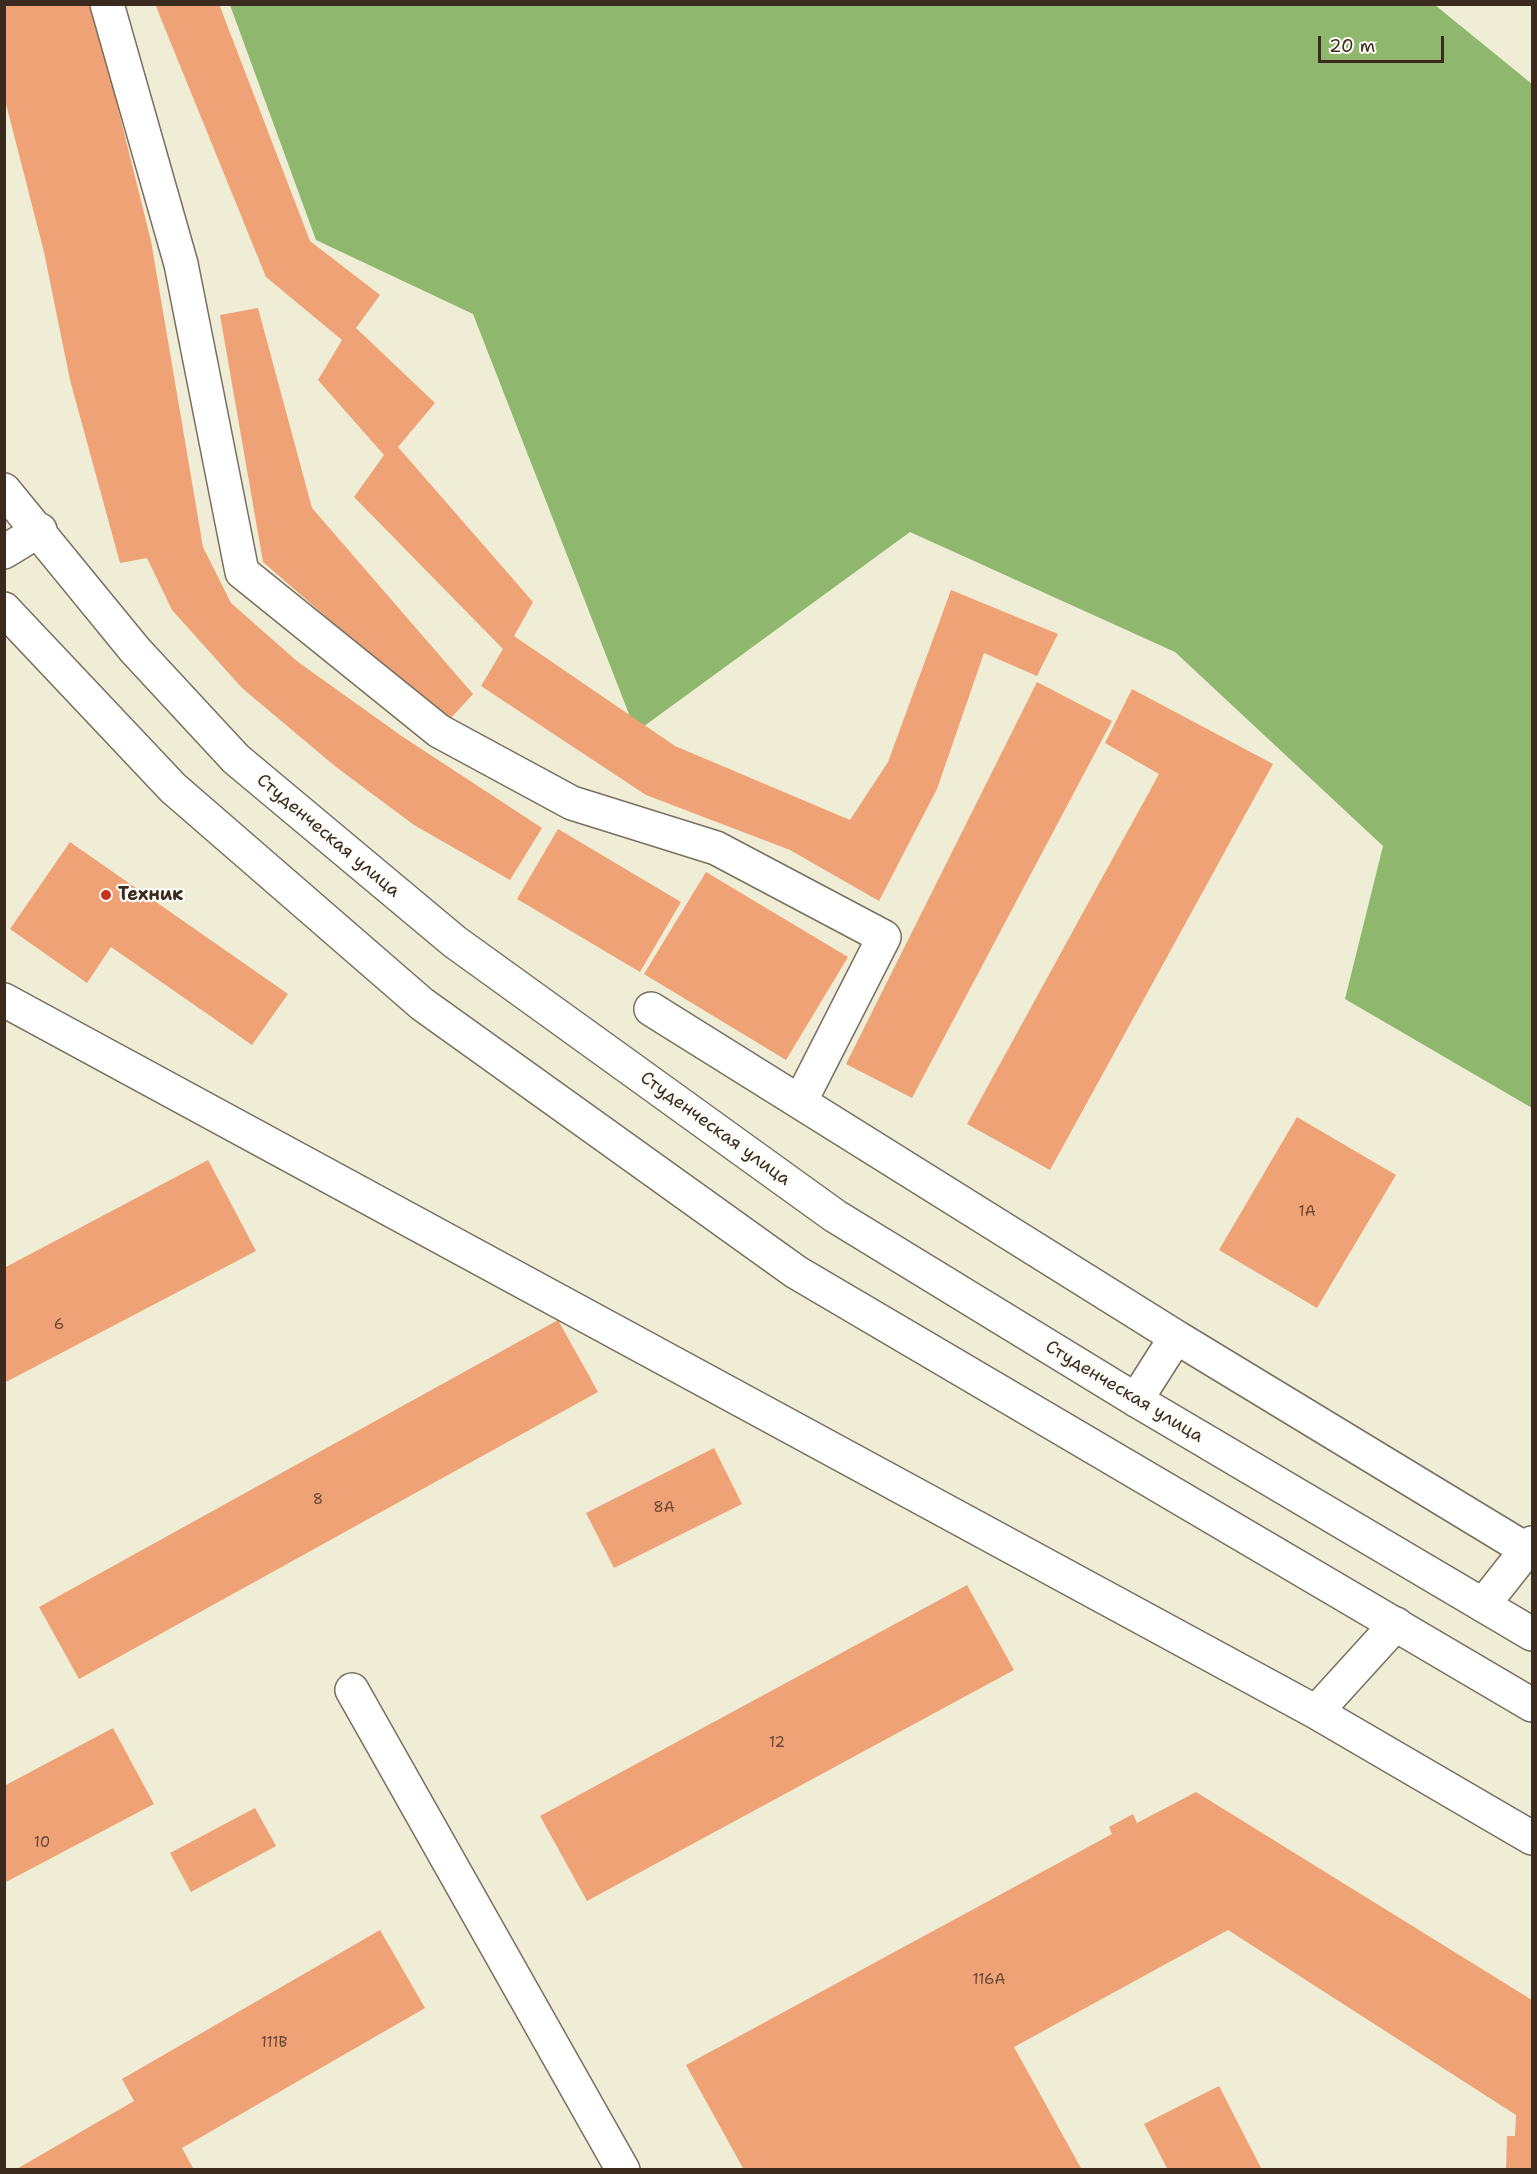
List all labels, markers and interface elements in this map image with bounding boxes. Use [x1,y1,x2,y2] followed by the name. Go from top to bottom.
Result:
[1321,24,1447,62] scale bar
[1329,34,1375,58] text: 20 m
[252,770,404,902] street label: Студенческая улица
[118,884,183,906] place label: Техник
[99,888,113,902] marker: Техник
[636,1067,794,1191] street label: Студенческая улица
[1298,1203,1316,1221] house number: 1А
[54,1316,64,1334] house number: 6
[1041,1336,1207,1448] street label: Студенческая улица
[313,1491,323,1509] house number: 8
[653,1499,675,1517] house number: 8А
[769,1734,785,1752] house number: 12
[34,1834,50,1852] house number: 10
[973,1971,1005,1989] house number: 116А
[261,2034,287,2052] house number: 111В

